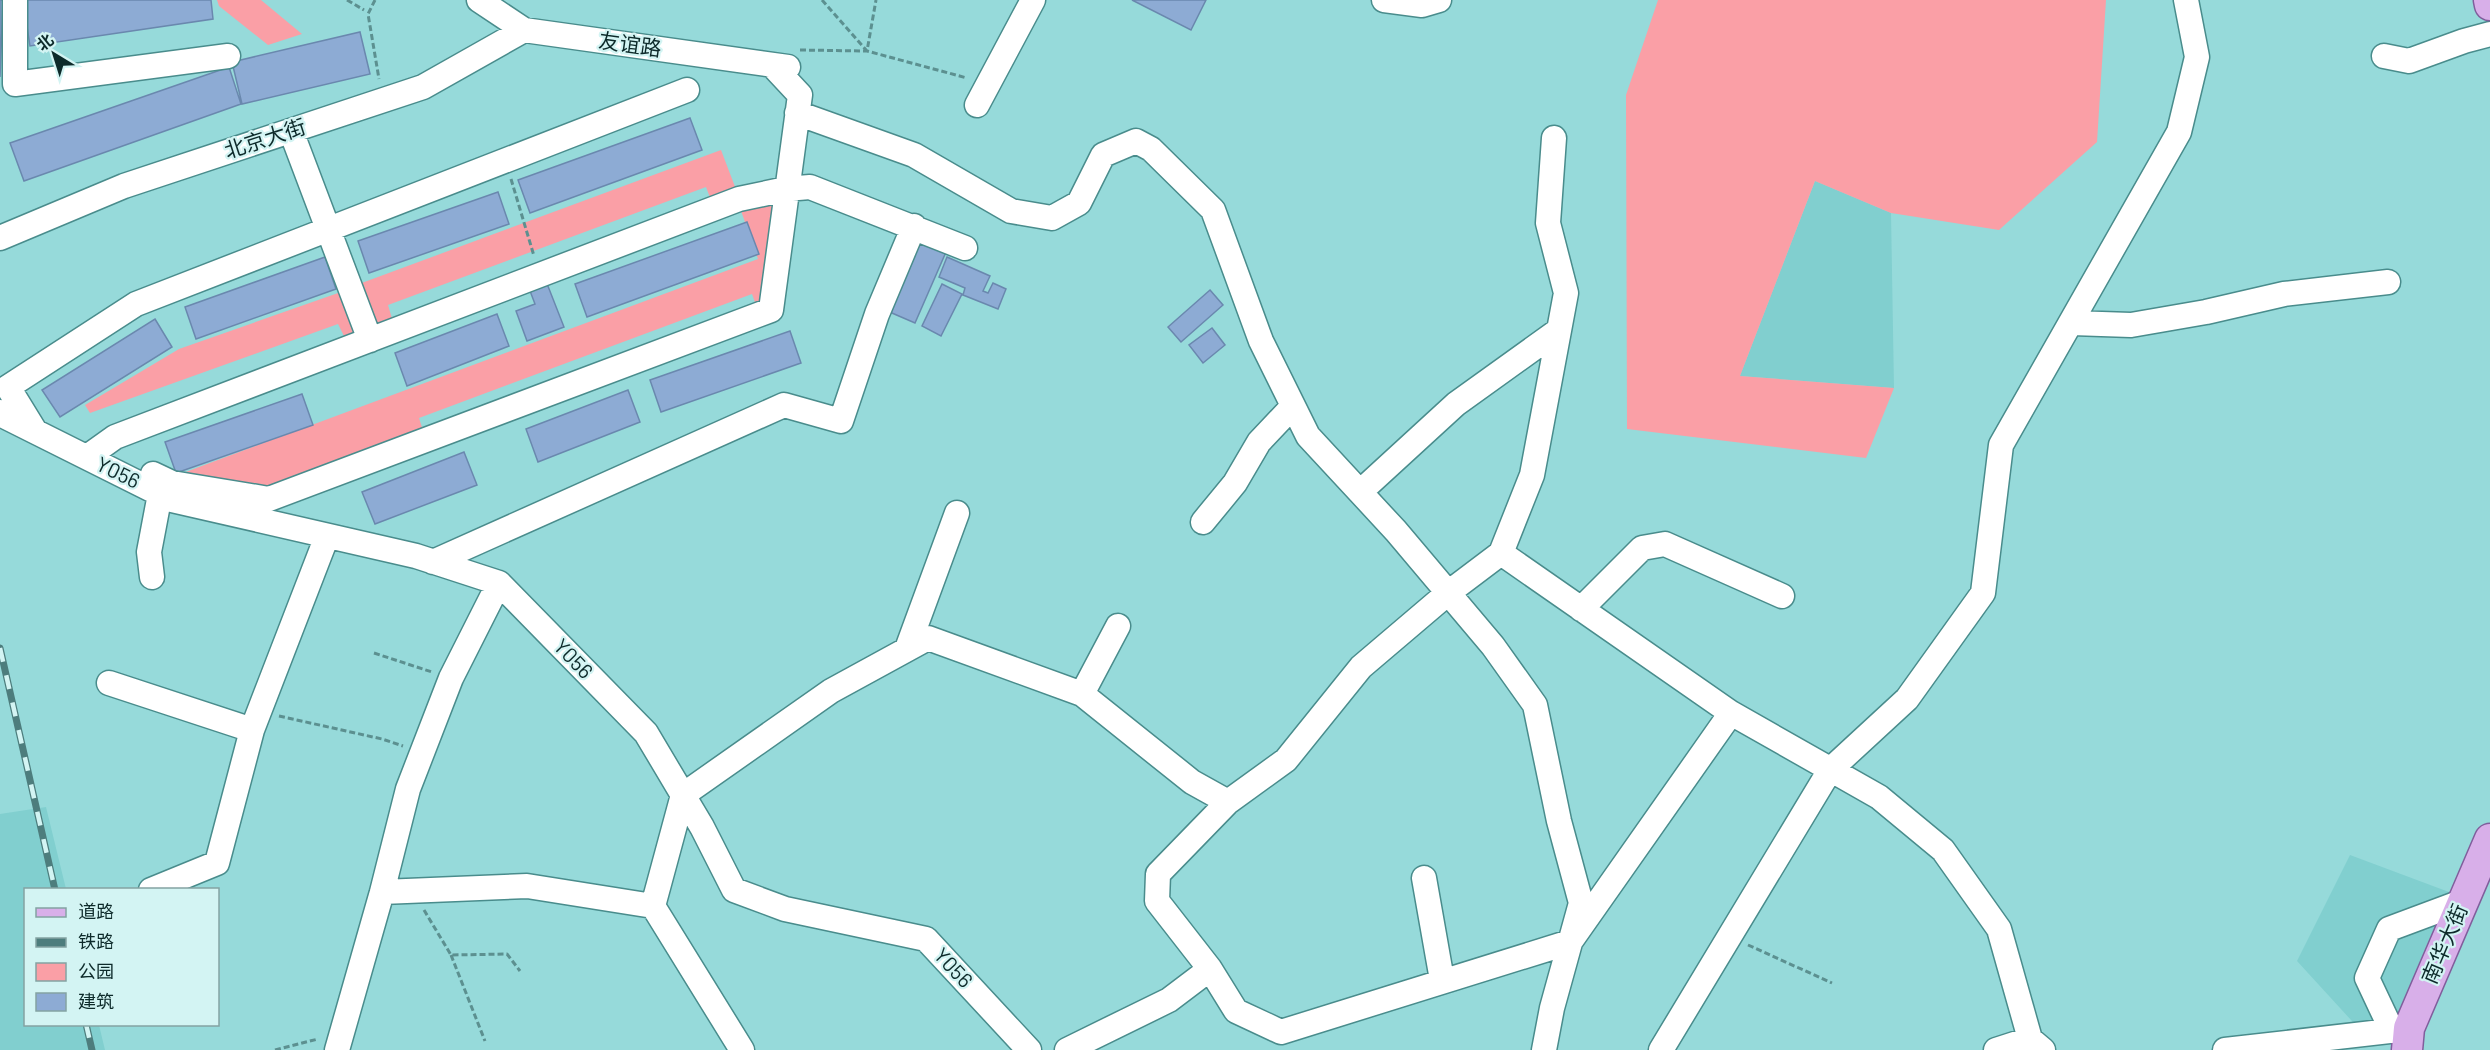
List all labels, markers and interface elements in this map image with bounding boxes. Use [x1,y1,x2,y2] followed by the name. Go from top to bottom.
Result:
[24,24,84,84] north arrow
[597,27,663,60] street label: 友谊路
[32,29,57,54] text: 北
[221,113,308,162] street label: 北京大街
[93,450,145,493] street label: Y056
[549,633,599,683] street label: Y056
[24,888,219,1026] legend
[78,900,114,922] text: 道路
[2416,900,2472,987] street label: 南华大街
[78,930,114,952] text: 铁路
[929,942,979,992] street label: Y056
[78,960,114,982] text: 公园
[78,990,114,1012] text: 建筑

